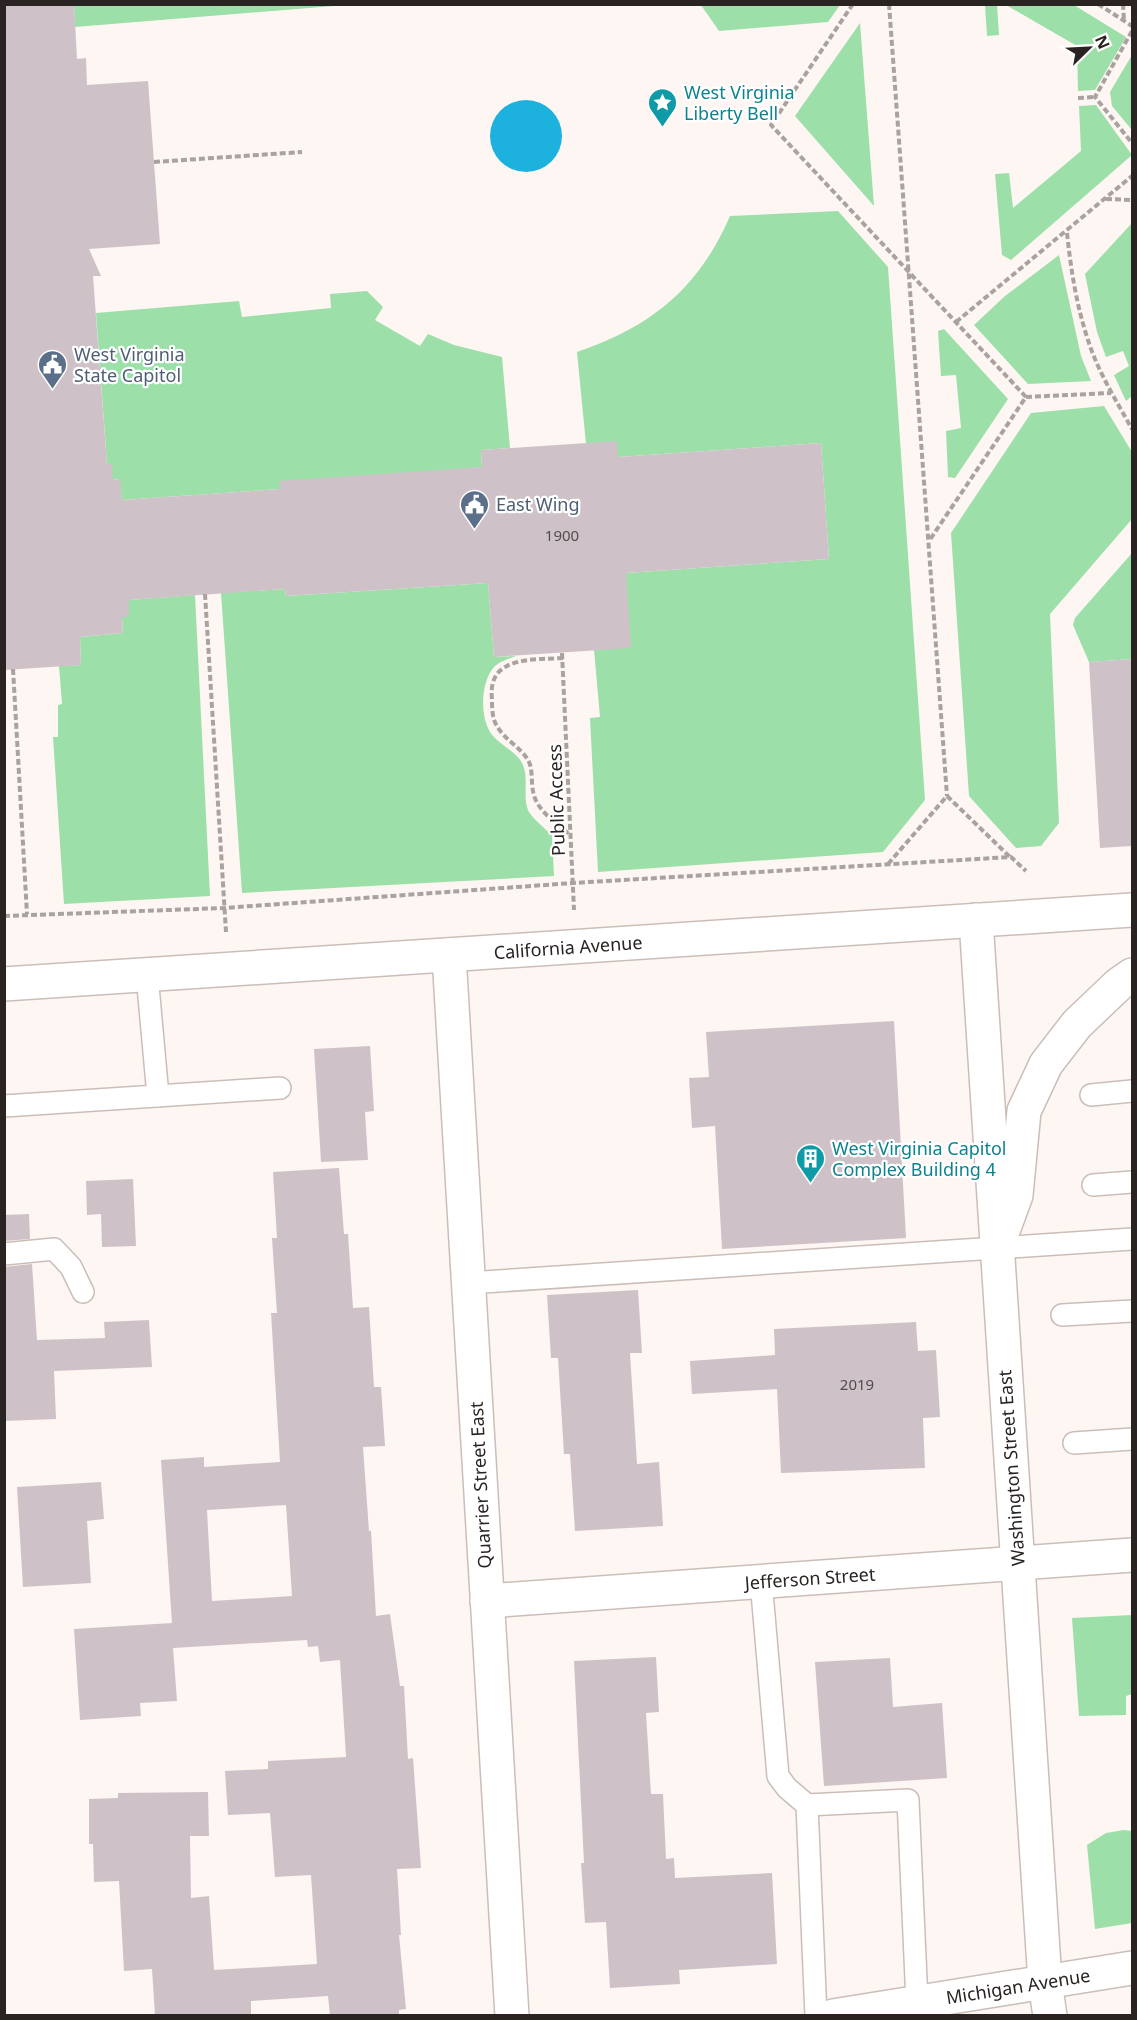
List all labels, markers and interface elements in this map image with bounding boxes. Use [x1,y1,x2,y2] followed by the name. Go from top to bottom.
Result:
[1059,18,1119,78] north arrow
[1090,31,1115,52] text: N
[684,80,795,125] place label: West Virginia Liberty Bell
[647,86,679,128] place icon: West Virginia Liberty Bell
[74,342,185,387] place label: West Virginia State Capitol
[37,348,69,390] public building icon: West Virginia State Capitol
[459,488,491,530] public building icon: East Wing
[496,492,579,516] place label: East Wing
[545,525,579,545] house number: 1900
[542,744,570,856] street label: Public Access
[493,930,643,964] street label: California Avenue
[832,1136,1007,1181] place label: West Virginia Capitol Complex Building 4
[795,1142,827,1184] building icon: West Virginia Capitol Complex Building 4
[992,1369,1030,1567] street label: Washington Street East
[840,1374,874,1394] house number: 2019
[464,1400,496,1569] street label: Quarrier Street East
[742,1561,876,1595] street label: Jefferson Street
[944,1963,1092,2009] street label: Michigan Avenue

